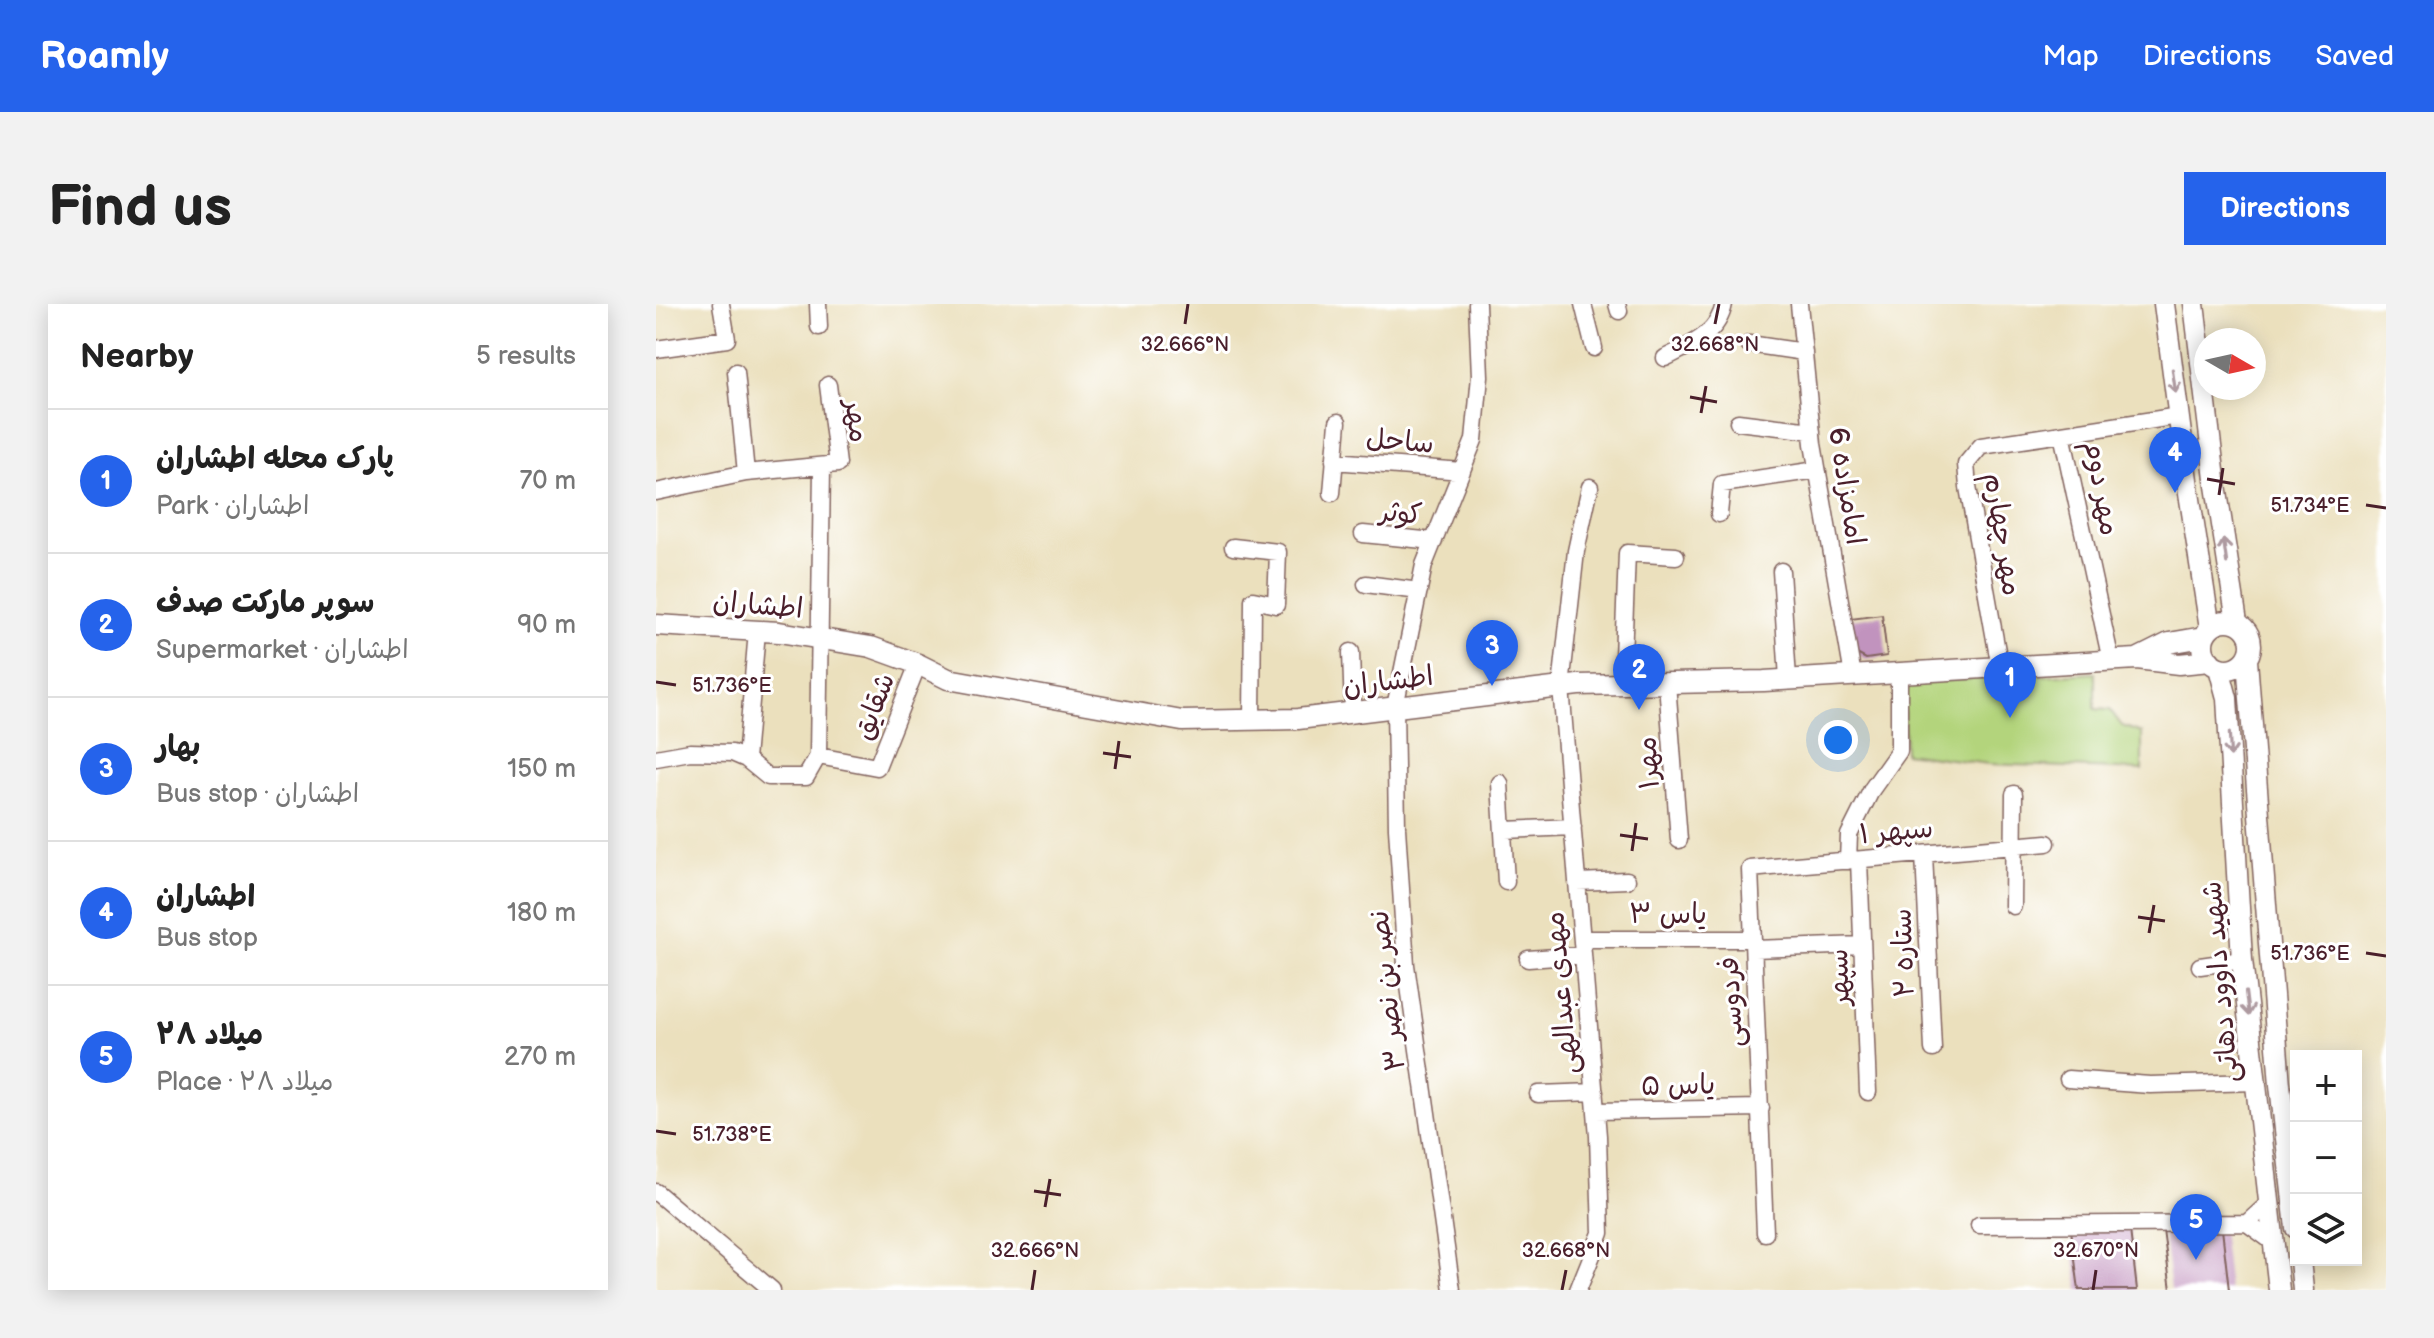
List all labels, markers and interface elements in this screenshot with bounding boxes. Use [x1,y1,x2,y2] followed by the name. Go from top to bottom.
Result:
[40,34,169,79] text: Roamly
[2042,40,2099,73] text: Map
[2143,40,2271,73] text: Directions
[2315,40,2394,73] text: Saved
[2184,172,2386,245] button: Directions
[48,175,232,242] text: Find us
[2194,328,2266,400] north arrow
[1141,333,1229,357] text: 32.666°N
[1671,333,1759,357] text: 32.668°N
[80,336,194,377] text: Nearby
[476,341,576,372] text: 5 results
[2167,368,2182,393] one-way arrow
[837,396,875,444] street label: مهر
[1365,422,1435,461] street label: ساحل
[1821,425,1872,547] street label: امامزاده 6
[2149,427,2201,493] pin: 4
[2073,438,2126,539] street label: مهر دوم
[156,441,394,477] text: پارک محله اطشاران
[101,466,111,497] text: 1
[519,466,576,497] text: 70 m
[1973,470,2029,599] street label: مهر چهارم
[156,491,309,522] text: Park · اطشاران
[2270,494,2350,518] text: 51.734°E
[1376,495,1424,532] street label: کوثر
[2217,539,2232,564] one-way arrow
[156,585,374,621] text: سوپر مارکت صدف
[711,585,804,626] street label: اطشاران
[98,610,114,641] text: 2
[517,610,576,641] text: 90 m
[1466,620,1518,686] pin: 3
[156,635,409,666] text: Supermarket · اطشاران
[1613,644,1665,710] pin: 2
[1984,652,2036,718] pin: 1
[1341,660,1435,703] street label: اطشاران
[847,668,902,745] street label: شقایق
[692,674,772,698] text: 51.736°E
[1818,720,1858,760] your location
[156,729,200,765] text: بهار
[2223,731,2238,758] one-way arrow
[1630,735,1667,790] street label: مهر۱
[98,754,114,785] text: 3
[507,754,576,785] text: 150 m
[156,779,359,810] text: Bus stop · اطشاران
[1858,812,1935,852] street label: سپهر ۱
[156,879,255,915] text: اطشاران
[2195,880,2246,1084] street label: شهید داوود دهاتی
[98,898,114,929] text: 4
[507,898,576,929] text: 180 m
[1629,898,1707,931] street label: یاس ۳
[1885,908,1922,998] street label: ستاره ۲
[1363,909,1412,1073] street label: نصر بن نصر ۳
[1538,910,1585,1076] street label: مهدی عبدالهی
[156,923,258,954] text: Bus stop
[2270,942,2350,966] text: 51.736°E
[1822,948,1858,1008] street label: سپهر
[1713,956,1750,1048] street label: فردوسی
[2240,991,2255,1017] one-way arrow
[156,1017,263,1053] text: میلاد ۲۸
[98,1042,114,1073] text: 5
[504,1042,576,1073] text: 270 m
[2290,1050,2362,1266] map controls
[2290,1050,2362,1122] button: +
[156,1067,333,1098] text: Place · میلاد ۲۸
[1641,1068,1715,1103] street label: یاس ۵
[2290,1122,2362,1194] button: −
[692,1123,772,1147] text: 51.738°E
[2170,1194,2222,1260] pin: 5
[2290,1194,2362,1266] button: layers
[991,1239,1079,1263] text: 32.666°N
[1522,1239,1610,1263] text: 32.668°N
[2053,1239,2139,1263] text: 32.670°N

